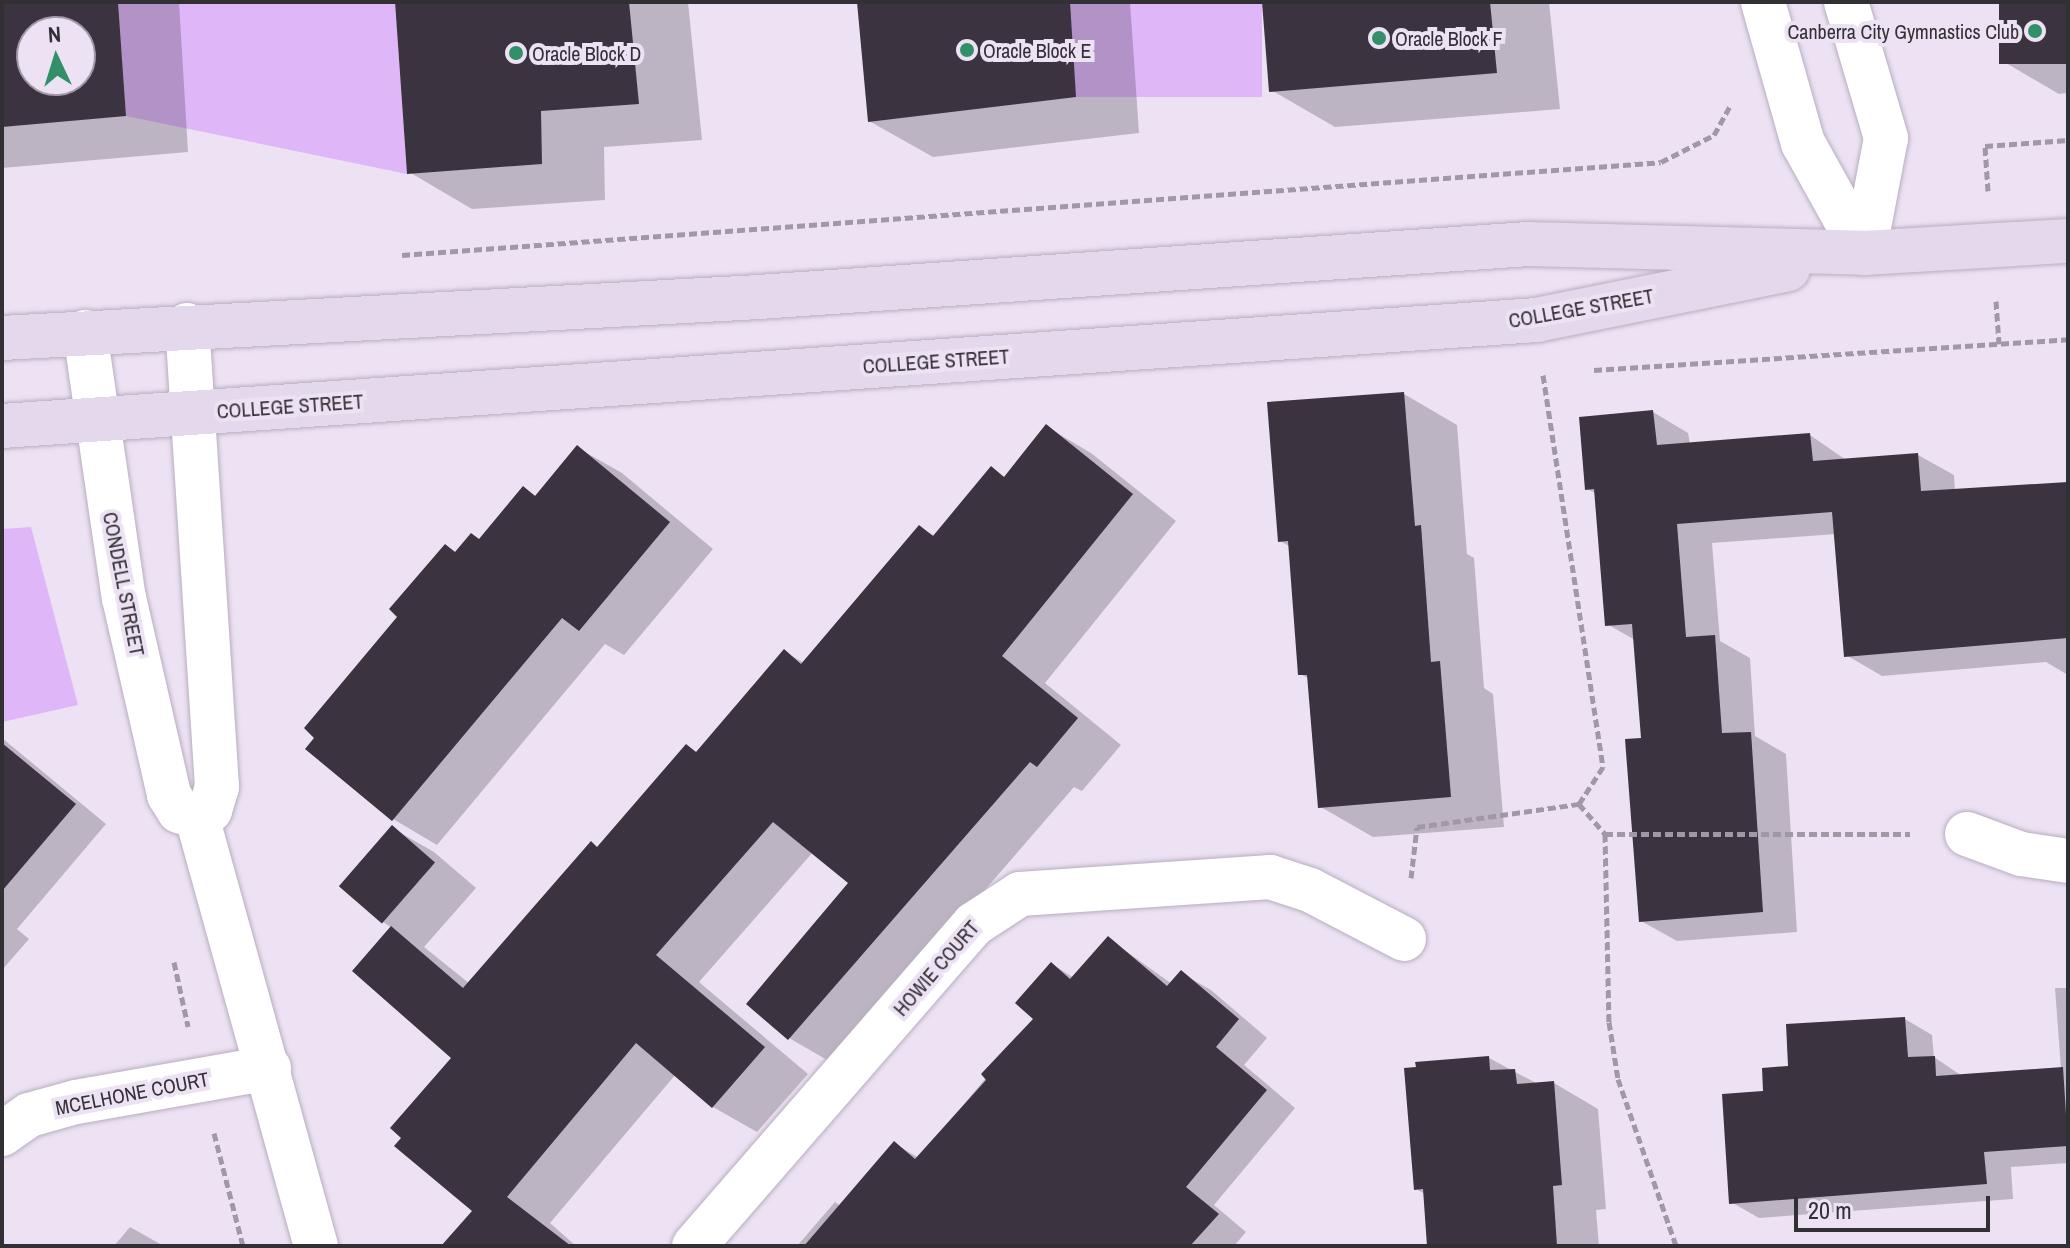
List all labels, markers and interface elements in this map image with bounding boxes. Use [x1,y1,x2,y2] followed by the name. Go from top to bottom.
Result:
[16,16,96,96] north arrow
[47,19,62,49] text: N
[1788,19,2019,43] place label: Canberra City Gymnastics Club
[2026,22,2044,40] marker: Canberra City Gymnastics Club
[1395,26,1503,50] place label: Oracle Block F
[1370,29,1388,47] marker: Oracle Block F
[983,38,1091,62] place label: Oracle Block E
[532,41,641,65] place label: Oracle Block D
[958,41,976,59] marker: Oracle Block E
[507,44,525,62] marker: Oracle Block D
[1507,283,1655,333] street label: COLLEGE STREET
[862,344,1010,378] street label: COLLEGE STREET
[216,389,364,423] street label: COLLEGE STREET
[98,510,150,658] street label: CONDELL STREET
[888,916,984,1020] street label: HOWIE COURT
[53,1066,211,1120] street label: MCELHONE COURT
[1798,1180,1994,1230] scale bar
[1808,1194,1852,1226] text: 20 m

